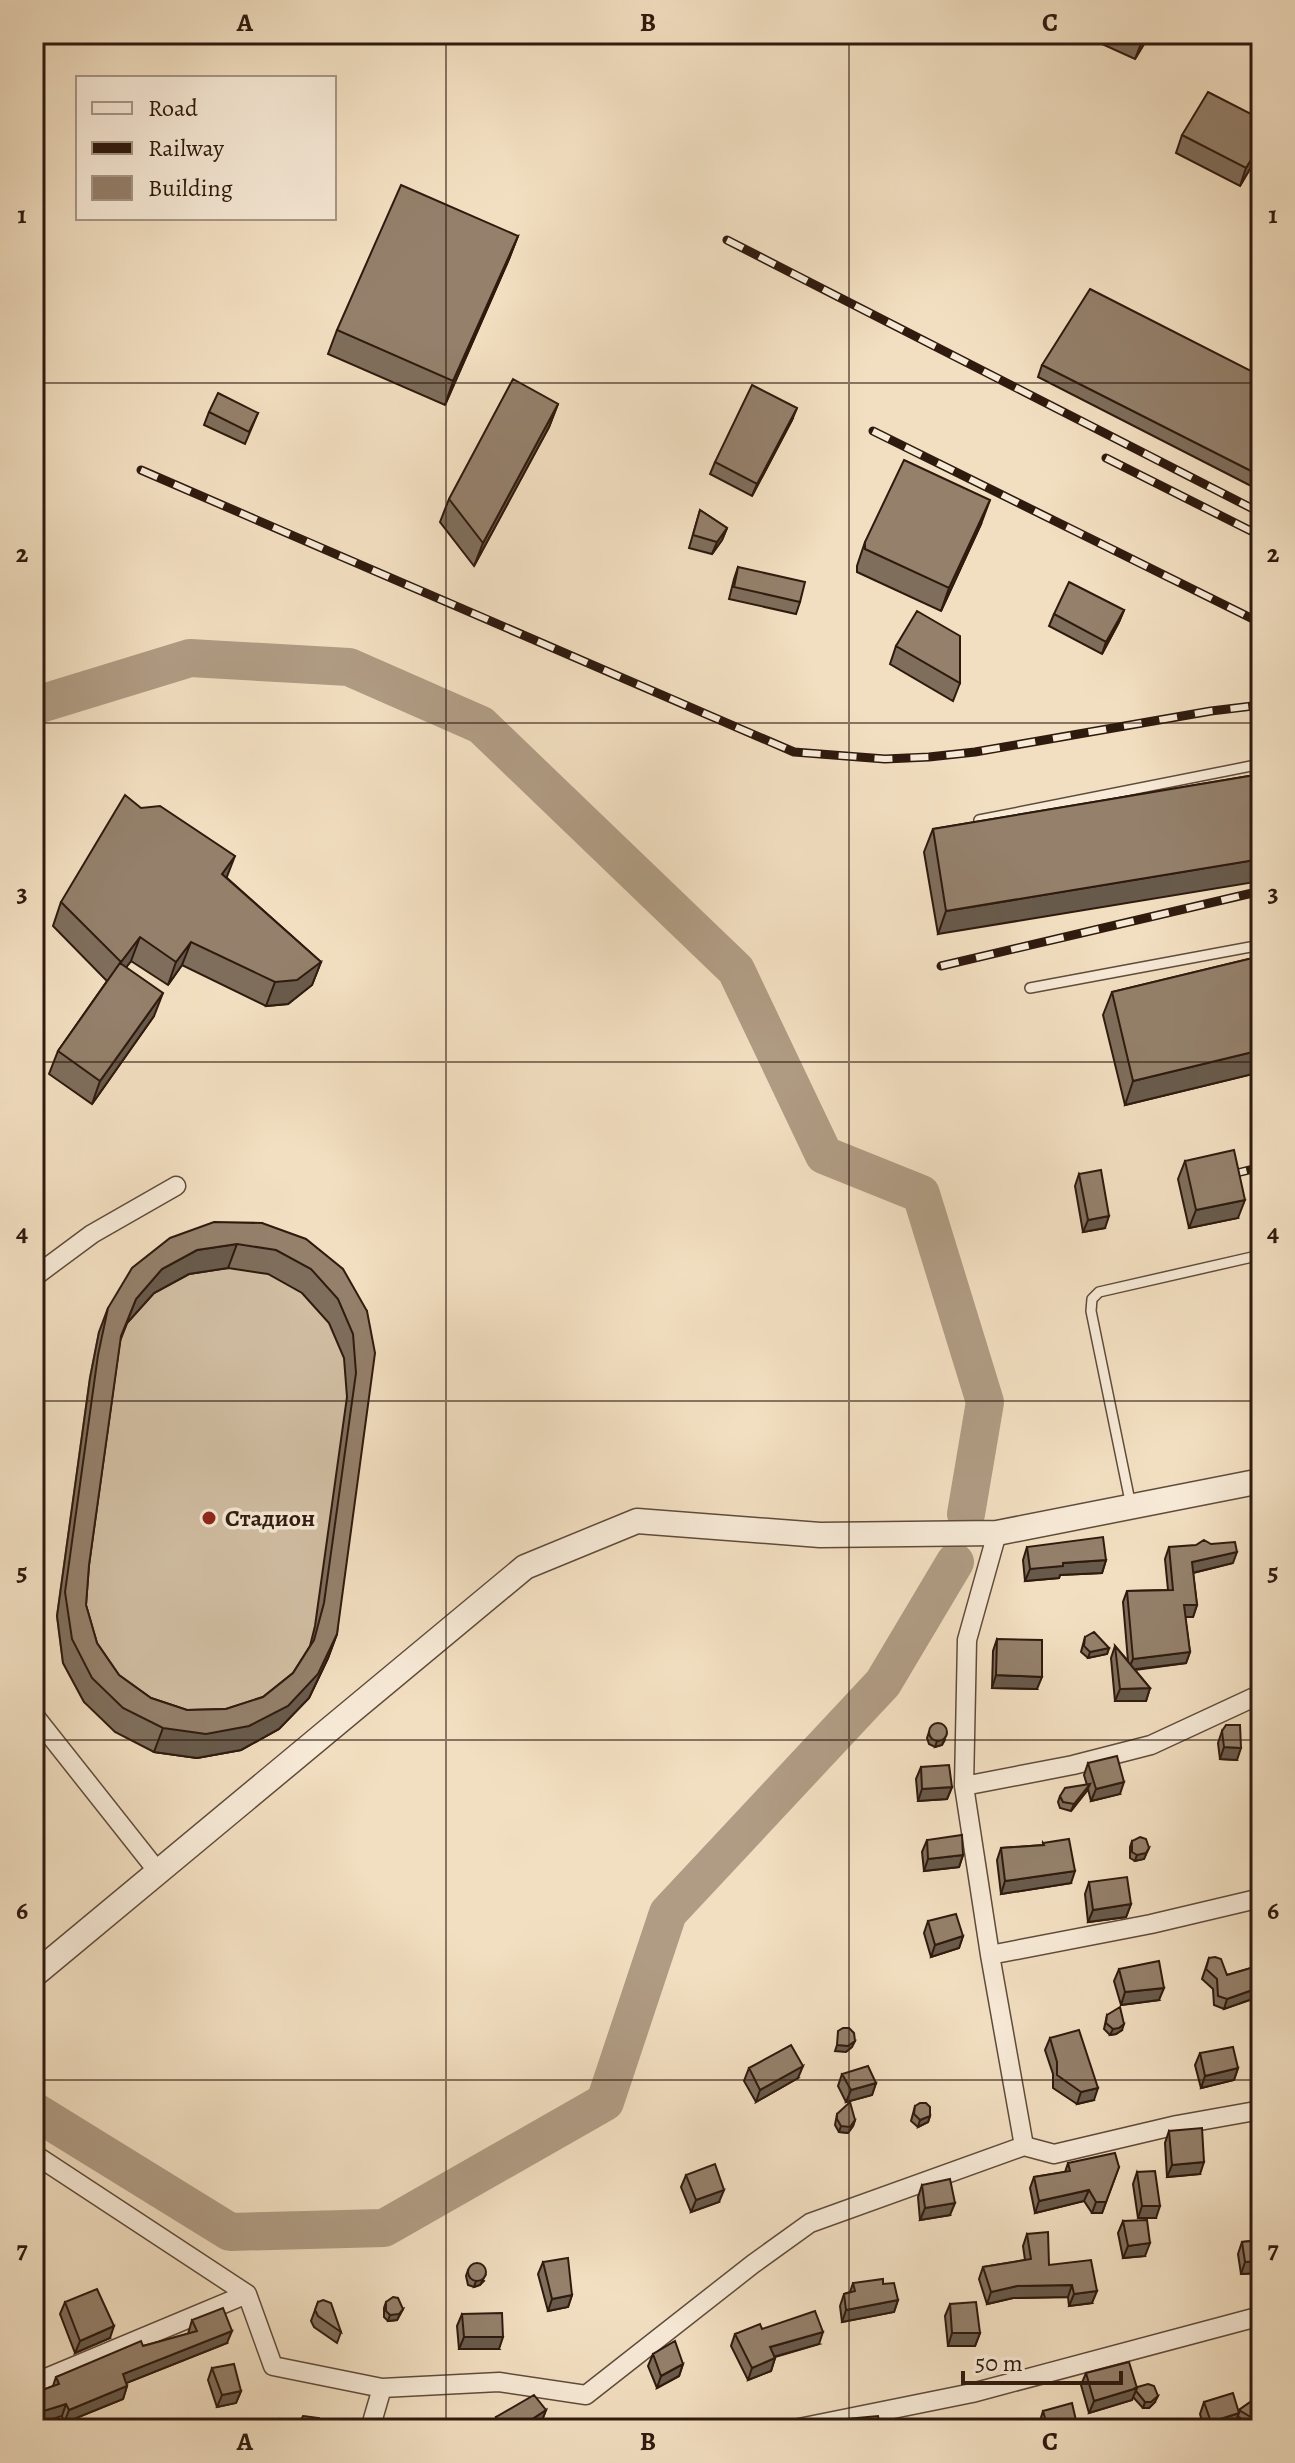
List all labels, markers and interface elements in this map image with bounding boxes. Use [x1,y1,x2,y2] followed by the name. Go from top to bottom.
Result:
[236,5,254,40] text: A
[640,5,656,40] text: B
[1042,5,1058,40] text: C
[76,76,336,220] legend
[148,92,198,124] text: Road
[148,132,224,164] text: Railway
[148,172,233,204] text: Building
[17,197,27,232] text: 1
[1268,197,1278,232] text: 1
[16,536,29,571] text: 2
[1267,536,1280,571] text: 2
[16,875,28,910] text: 3
[1267,875,1279,910] text: 3
[16,1215,28,1250] text: 4
[1267,1215,1279,1250] text: 4
[225,1502,315,1534] place label: Стадион
[200,1509,218,1527] marker: Стадион
[16,1554,28,1589] text: 5
[1267,1554,1279,1589] text: 5
[16,1893,28,1928] text: 6
[1267,1893,1279,1928] text: 6
[16,2232,28,2267] text: 7
[1267,2232,1279,2267] text: 7
[963,2335,1121,2385] scale bar
[975,2347,1023,2379] text: 50 m
[236,2424,254,2459] text: A
[640,2424,656,2459] text: B
[1042,2424,1058,2459] text: C

